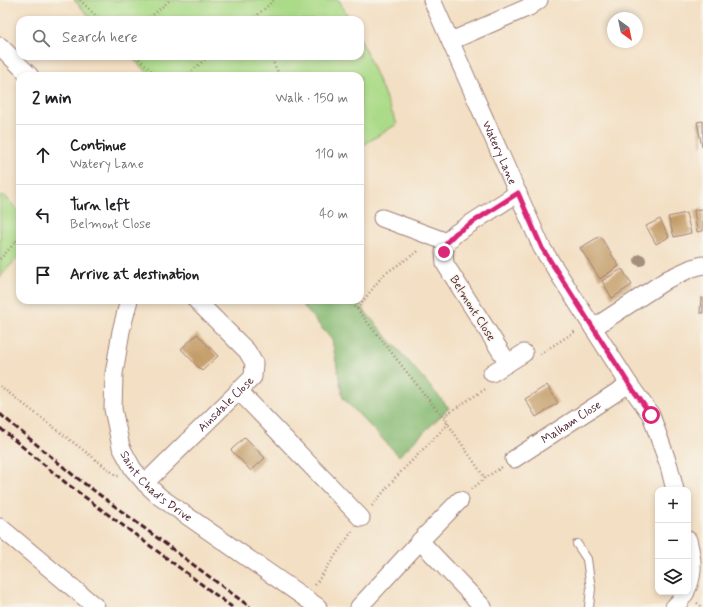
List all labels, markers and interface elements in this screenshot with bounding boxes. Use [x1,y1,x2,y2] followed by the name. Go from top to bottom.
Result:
[607,12,643,48] north arrow
[16,16,364,60] search box
[30,27,52,49] icon: search
[62,28,138,48] text: Search here
[32,87,72,109] text: 2 min
[275,90,348,107] text: Walk · 150 m
[478,119,520,188] street label: Watery Lane
[70,136,126,156] text: Continue
[32,144,54,166] icon: ahead
[315,146,348,163] text: 110 m
[70,156,144,173] text: Watery Lane
[70,196,130,216] text: Turn left
[32,204,54,226] icon: left
[319,206,348,223] text: 40 m
[70,216,151,233] text: Belmont Close
[435,243,453,261] route end
[32,264,54,286] icon: arrive
[70,265,199,285] text: Arrive at destination
[446,273,499,344] street label: Belmont Close
[195,373,258,436] street label: Ainsdale Close
[538,397,605,448] street label: Malham Close
[642,406,660,424] route start
[116,448,195,526] street label: Saint Chad's Drive
[655,487,691,595] map controls
[655,487,691,523] button: +
[655,523,691,559] button: −
[655,559,691,595] button: layers

